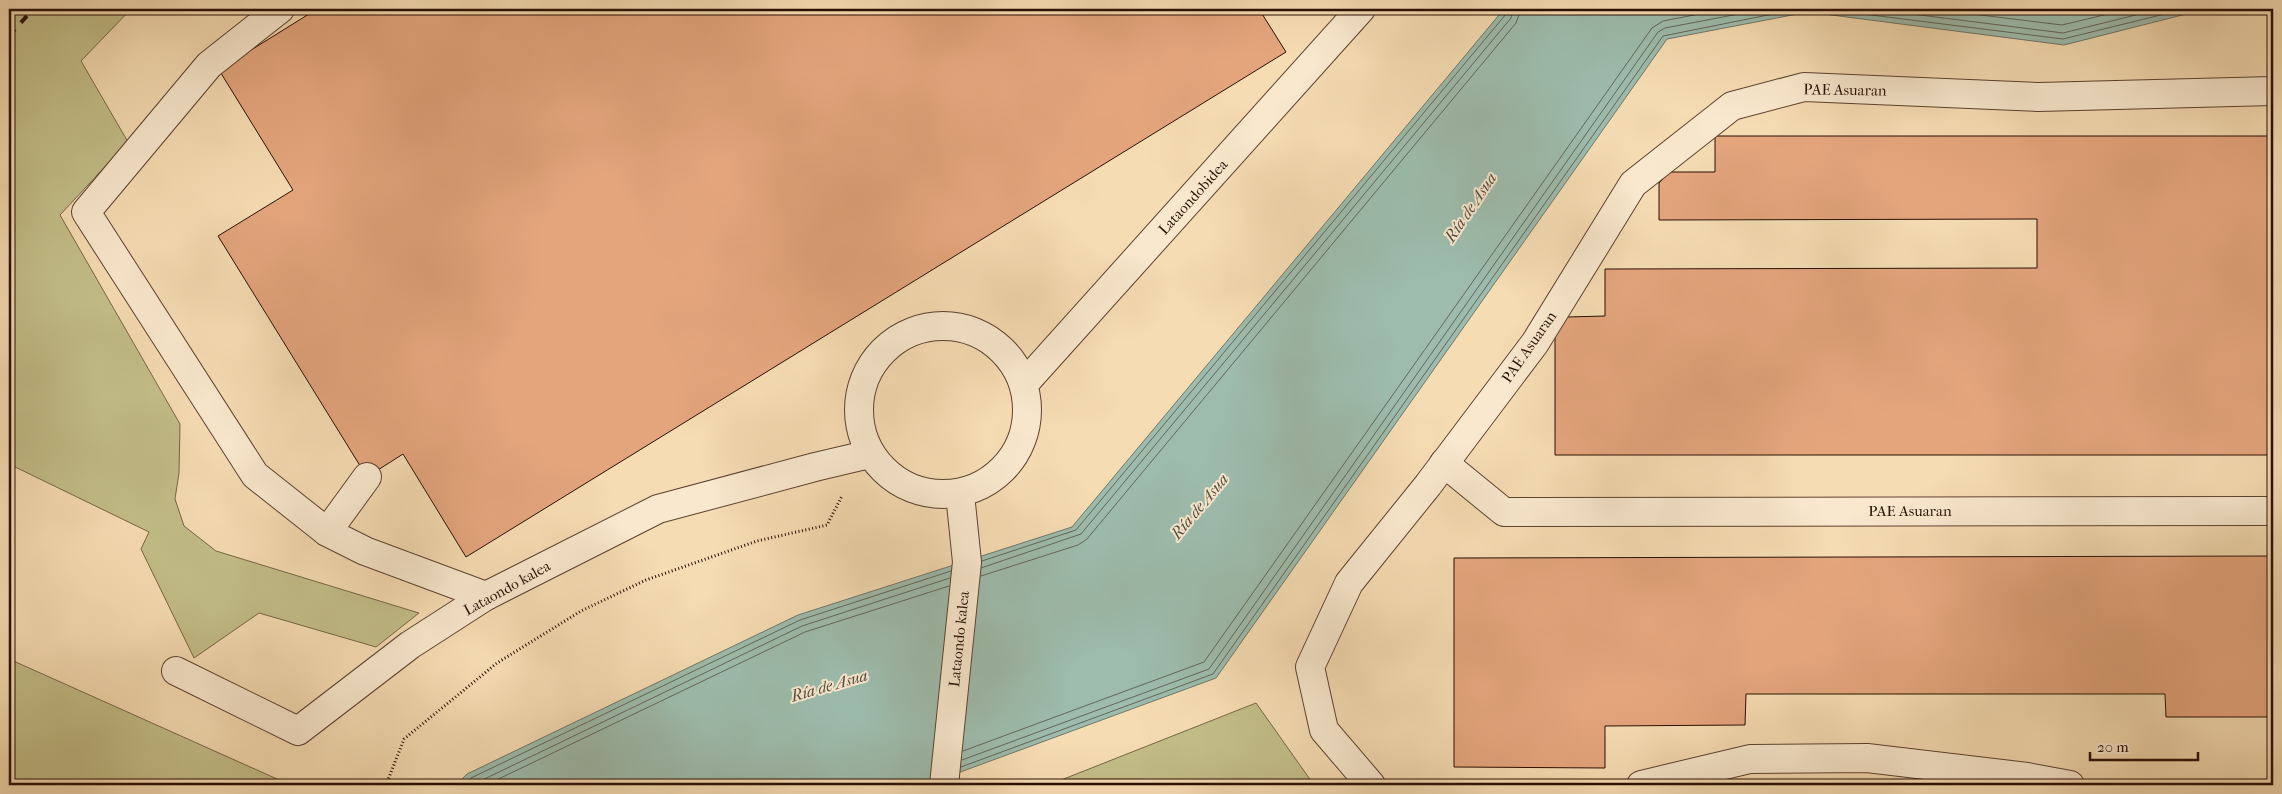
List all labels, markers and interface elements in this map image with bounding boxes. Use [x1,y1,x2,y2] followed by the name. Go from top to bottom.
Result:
[1803,80,1887,100] street label: PAE Asuaran
[1155,155,1232,238] street label: Lataondobidea
[1440,169,1500,246] water label: Ría de Asua
[1498,307,1560,386] street label: PAE Asuaran
[1166,470,1232,543] water label: Ría de Asua
[1868,502,1952,520] street label: PAE Asuaran
[460,556,554,619] street label: Lataondo kalea
[945,589,973,688] street label: Lataondo kalea
[788,665,870,706] water label: Ría de Asua
[2090,729,2197,761] scale bar
[2097,738,2129,756] text: 20 m

